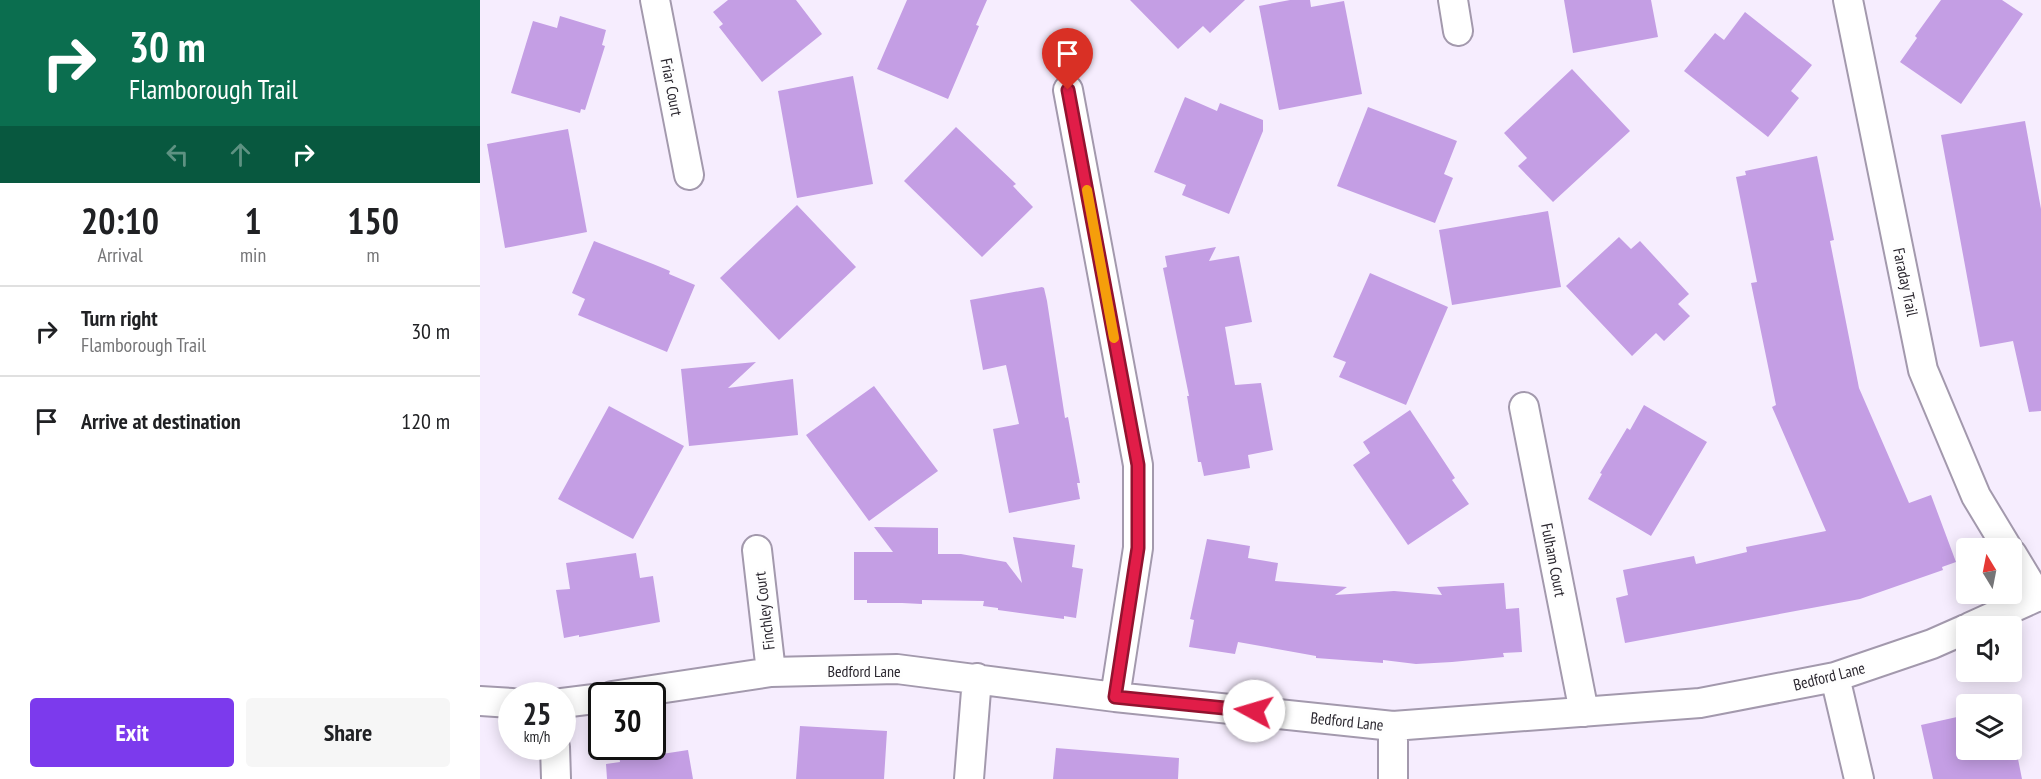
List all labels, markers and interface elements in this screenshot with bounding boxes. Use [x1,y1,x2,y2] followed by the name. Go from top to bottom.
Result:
[129,19,206,74] text: 30 m
[30,24,108,102] icon: right
[1042,28,1093,90] pin
[1051,37,1084,70] icon: arrive
[657,56,688,118] street label: Friar Court
[129,72,298,106] text: Flamborough Trail
[161,138,194,171] icon: left
[224,138,257,171] icon: ahead
[287,138,320,171] icon: right
[81,197,159,244] text: 20:10
[244,197,262,244] text: 1
[347,197,399,244] text: 150
[97,242,143,268] text: Arrival
[240,242,266,268] text: min
[367,242,380,268] text: m
[1889,246,1923,318] street label: Faraday Trail
[81,304,158,332] text: Turn right
[30,315,63,348] icon: right
[411,317,450,345] text: 30 m
[81,332,206,358] text: Flamborough Trail
[30,405,63,438] icon: arrive
[81,407,241,435] text: Arrive at destination
[401,407,450,435] text: 120 m
[1537,522,1571,599] street label: Fulham Court
[1956,538,2022,604] north arrow
[1956,538,2022,760] map controls
[749,570,779,651] street label: Finchley Court
[1956,616,2022,682] button: sound
[1791,657,1867,695] street label: Bedford Lane
[827,661,901,681] street label: Bedford Lane
[1222,679,1286,743] position arrow
[588,682,666,760] speed limit sign: 30
[523,694,551,733] text: 25
[1956,694,2022,760] button: layers
[30,698,234,767] button: Exit
[246,698,450,767] button: Share
[1310,707,1384,735] street label: Bedford Lane
[524,727,550,746] text: km/h

